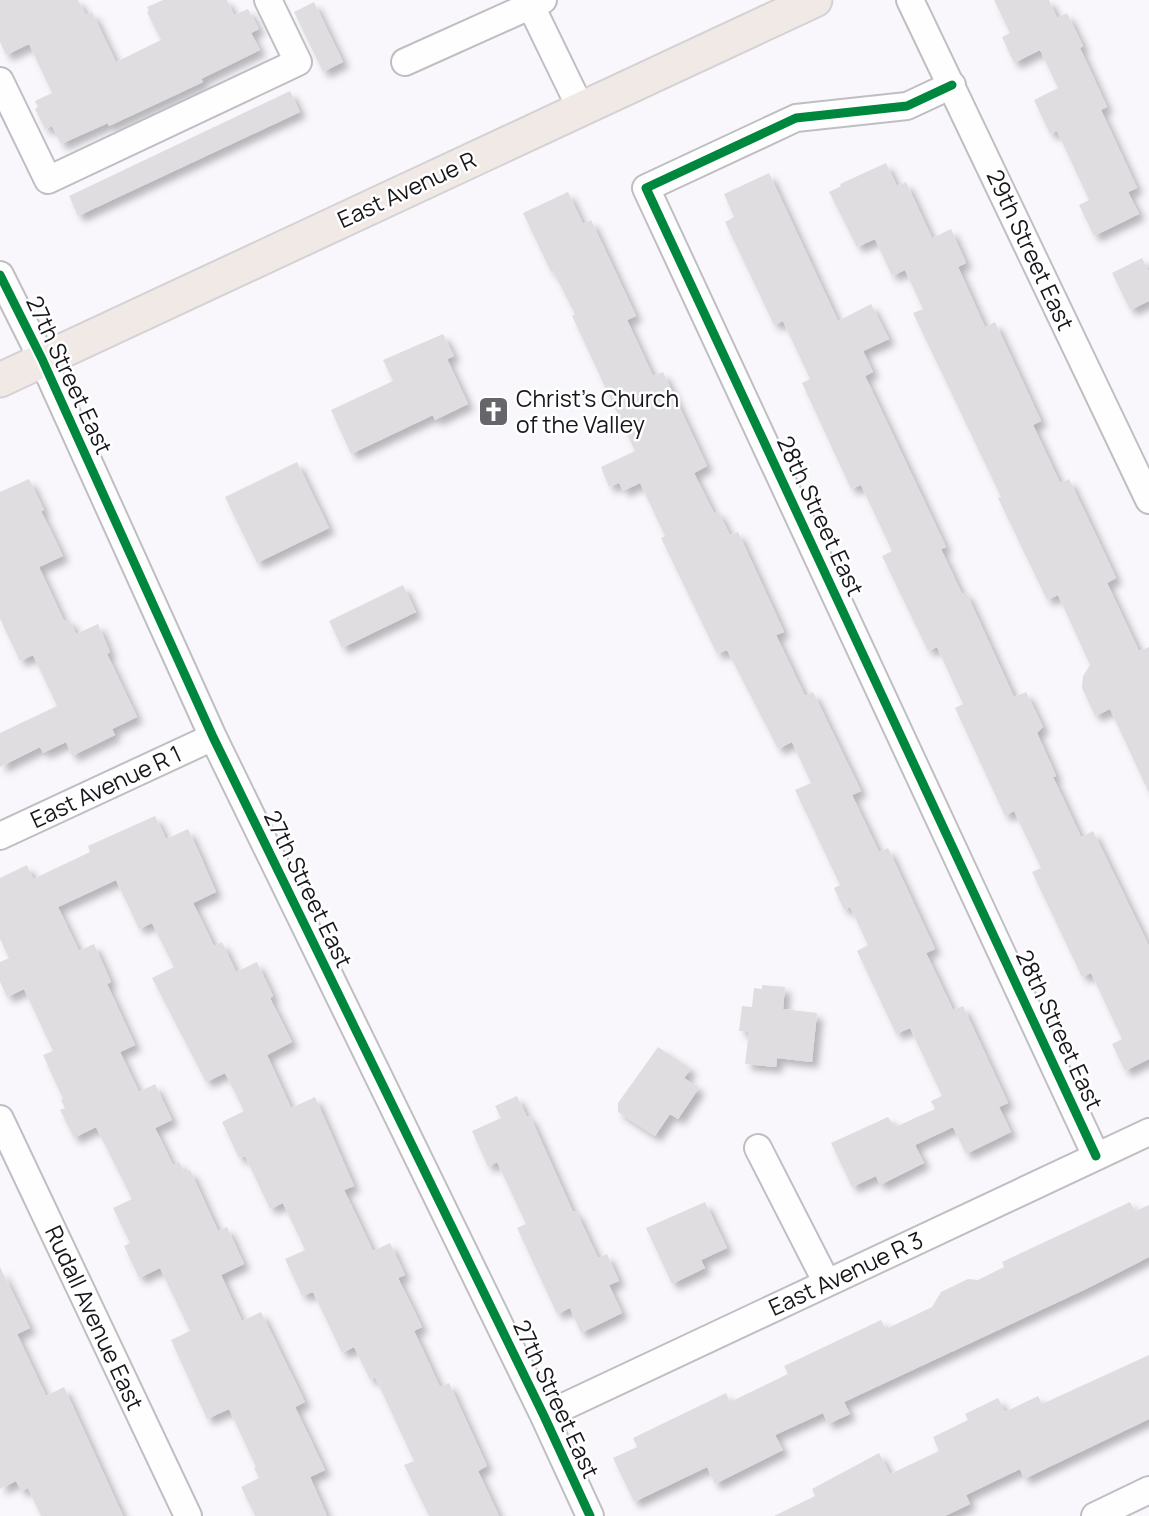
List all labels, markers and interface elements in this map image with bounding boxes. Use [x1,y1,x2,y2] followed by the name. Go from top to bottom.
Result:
[332,143,481,235] street label: East Avenue R
[980,164,1082,335] street label: 29th Street East
[19,290,121,459] street label: 27th Street East
[516,382,679,440] place label: Christ's Church of the Valley
[476,395,510,429] church icon: Christ's Church of the Valley
[770,430,872,601] street label: 28th Street East
[25,737,186,835] street label: East Avenue R 1
[257,804,361,973] street label: 27th Street East
[1009,944,1111,1115] street label: 28th Street East
[38,1220,152,1415] street label: Rudall Avenue East
[763,1223,928,1323] street label: East Avenue R 3
[506,1314,608,1483] street label: 27th Street East

